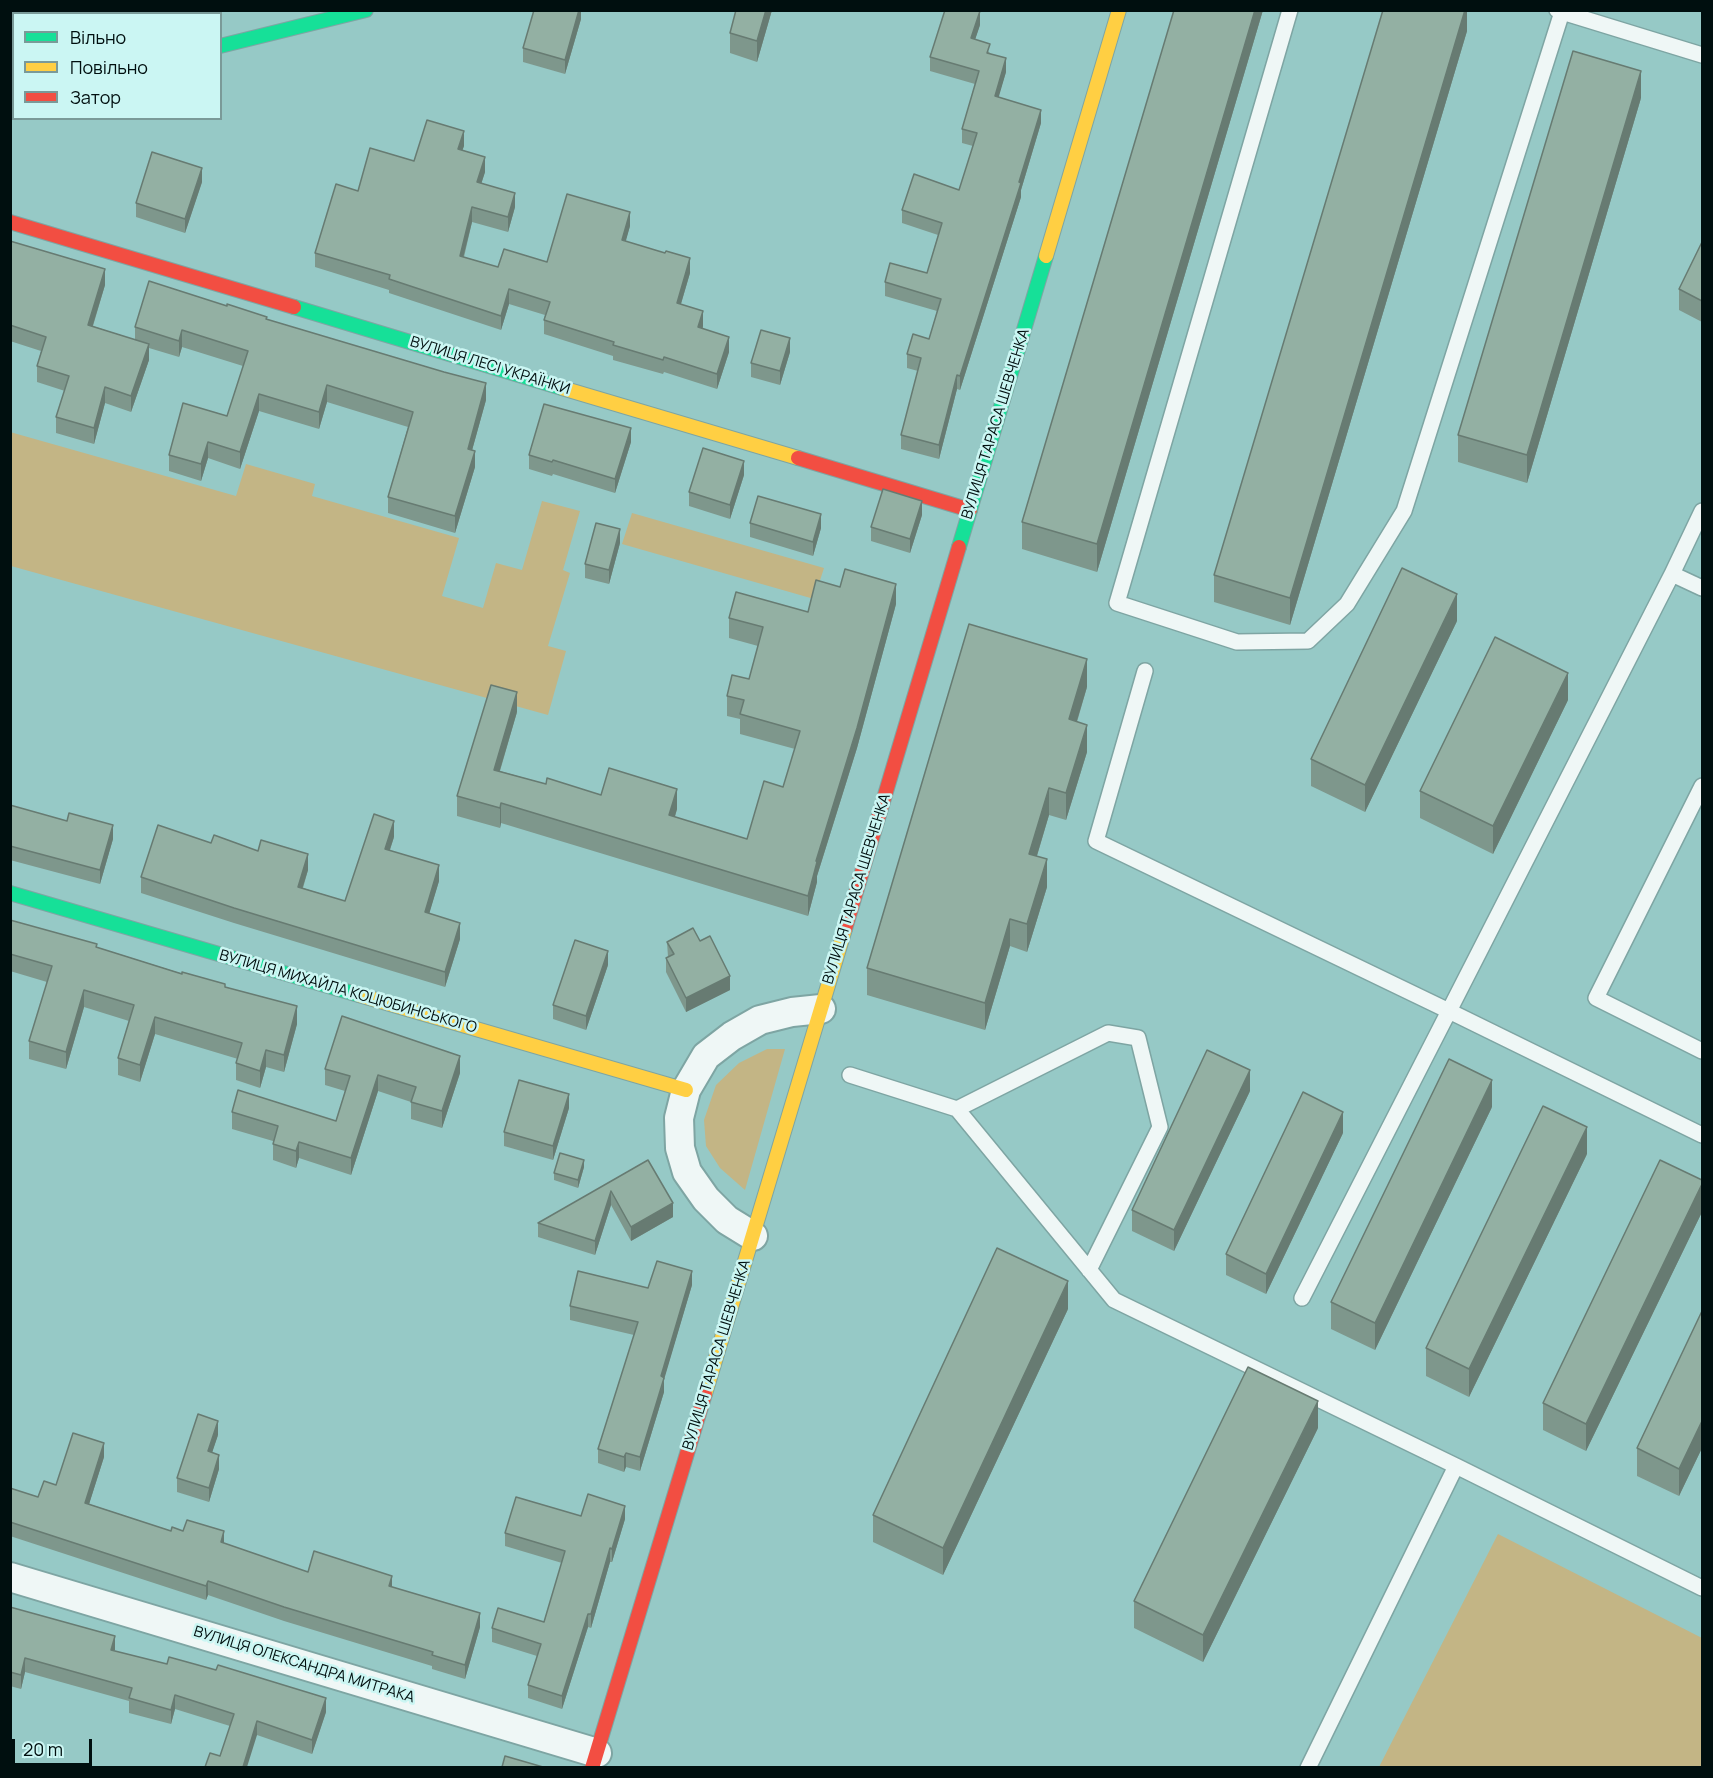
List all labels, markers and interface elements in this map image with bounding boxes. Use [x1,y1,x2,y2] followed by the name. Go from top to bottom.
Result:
[12,12,222,120] legend
[70,25,126,49] text: Вільно
[70,55,148,79] text: Повільно
[70,85,121,109] text: Затор
[958,327,1034,521] street label: ВУЛИЦЯ ТАРАСА ШЕВЧЕНКА
[408,333,572,399] street label: ВУЛИЦЯ ЛЕСІ УКРАЇНКИ
[819,792,895,986] street label: ВУЛИЦЯ ТАРАСА ШЕВЧЕНКА
[217,947,479,1037] street label: ВУЛИЦЯ МИХАЙЛА КОЦЮБИНСЬКОГО
[679,1258,755,1452] street label: ВУЛИЦЯ ТАРАСА ШЕВЧЕНКА
[191,1623,417,1707] street label: ВУЛИЦЯ ОЛЕКСАНДРА МИТРАКА
[15,1727,94,1765] scale bar
[23,1737,63,1761] text: 20 m

